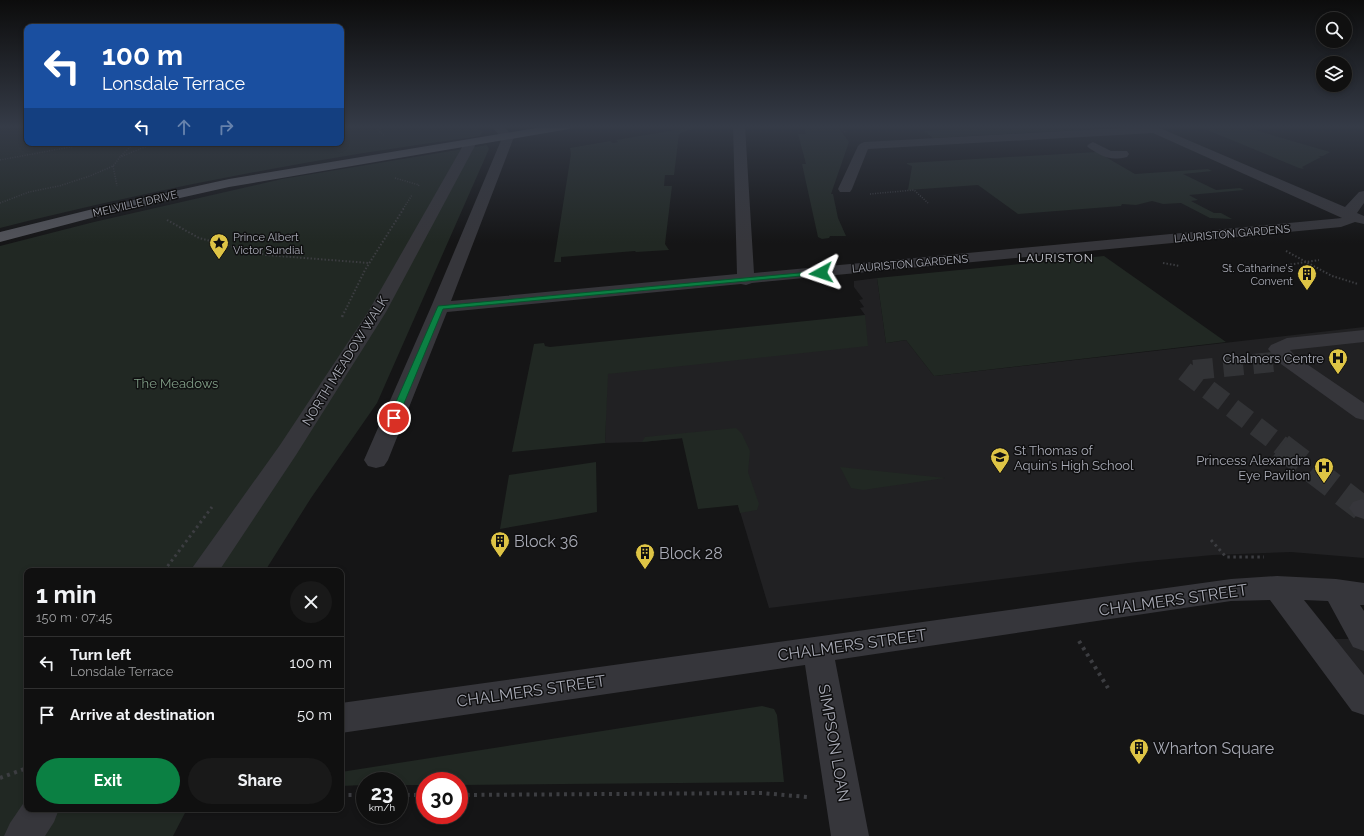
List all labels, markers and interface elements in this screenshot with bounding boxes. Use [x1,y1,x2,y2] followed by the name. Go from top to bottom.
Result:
[1316,12,1352,92] map controls
[1316,12,1352,48] button: search
[102,39,183,72] text: 100 m
[36,40,88,92] icon: left
[1316,56,1352,92] button: layers
[102,73,245,94] text: Lonsdale Terrace
[131,116,153,138] icon: left
[173,116,195,138] icon: ahead
[215,116,237,138] icon: right
[92,188,179,220] street label: MELVILLE DRIVE
[1173,222,1291,246] street label: LAURISTON GARDENS
[233,231,303,257] place label: Prince Albert Victor Sundial
[208,232,230,260] place icon: Prince Albert Victor Sundial
[1018,251,1094,265] district label: LAURISTON
[800,252,842,294] position arrow
[851,252,969,276] street label: LAURISTON GARDENS
[1222,262,1293,288] place label: St. Catharine's Convent
[1296,263,1318,291] building icon: St. Catharine's Convent
[299,293,391,428] street label: NORTH MEADOW WALK
[1327,347,1349,375] hospital icon: Chalmers Centre
[1223,351,1324,366] place label: Chalmers Centre
[134,376,218,391] park label: The Meadows
[377,401,411,435] pin
[383,407,405,429] icon: arrive
[1014,443,1134,473] place label: St Thomas of Aquin's High School
[989,446,1011,474] school or university icon: St Thomas of Aquin's High School
[1196,453,1310,483] place label: Princess Alexandra Eye Pavilion
[1313,456,1335,484] hospital icon: Princess Alexandra Eye Pavilion
[489,530,511,558] building icon: Block 36
[514,532,578,551] place label: Block 36
[634,542,656,570] building icon: Block 28
[659,544,723,563] place label: Block 28
[36,580,97,609] text: 1 min
[1097,580,1249,620] street label: CHALMERS STREET
[290,581,332,623] button: close
[36,610,112,625] text: 150 m · 07:45
[776,625,928,665] street label: CHALMERS STREET
[70,646,131,664] text: Turn left
[36,652,58,674] icon: left
[290,654,332,672] text: 100 m
[70,664,173,679] text: Lonsdale Terrace
[455,671,607,711] street label: CHALMERS STREET
[814,683,854,803] street label: SIMPSON LOAN
[36,704,58,726] icon: arrive
[70,706,215,724] text: Arrive at destination
[297,706,332,724] text: 50 m
[1128,737,1150,765] building icon: Wharton Square
[1153,739,1274,758] place label: Wharton Square
[36,758,180,804] button: Exit
[188,758,332,804] button: Share
[416,772,468,824] speed limit sign: 30
[371,781,393,805] text: 23
[369,802,395,813] text: km/h

